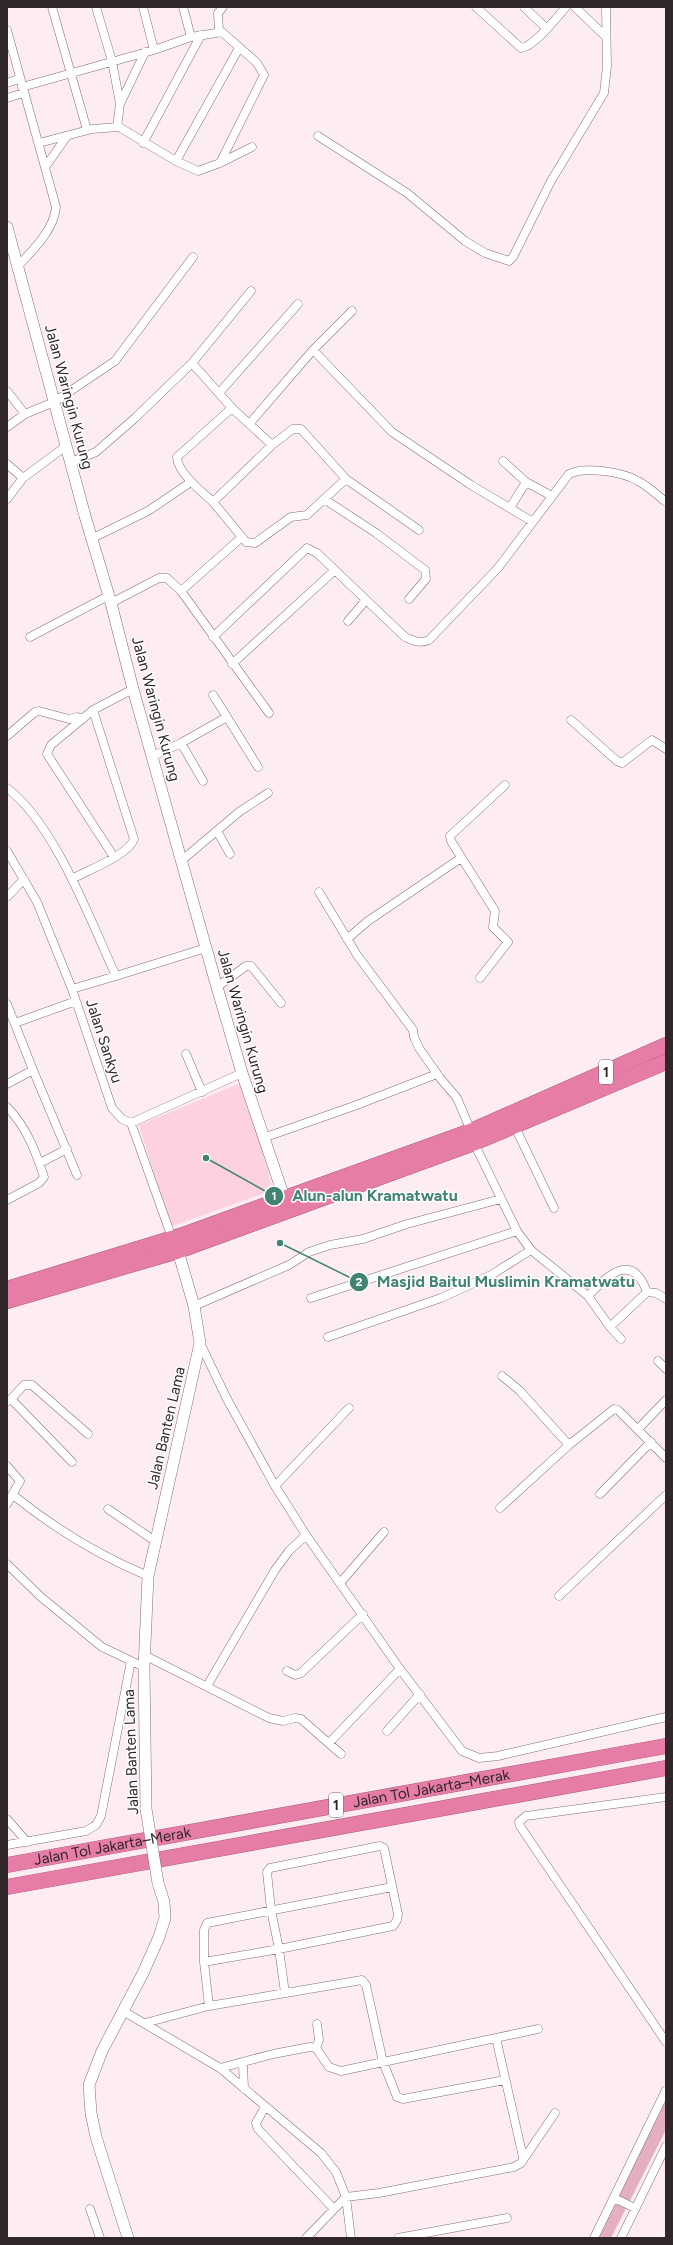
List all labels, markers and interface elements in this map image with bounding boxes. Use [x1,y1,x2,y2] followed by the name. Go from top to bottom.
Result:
[41,323,97,471] street label: Jalan Waringin Kurung
[128,635,184,783] street label: Jalan Waringin Kurung
[214,947,272,1095] street label: Jalan Waringin Kurung
[82,997,126,1085] street label: Jalan Sankyu
[599,1060,613,1084] road number: 1
[264,1182,466,1210] callout: Alun-alun Kramatwatu
[292,1186,458,1205] text: Alun-alun Kramatwatu
[271,1189,277,1203] text: 1
[349,1268,644,1296] callout: Masjid Baitul Muslimin Kramatwatu
[377,1272,635,1291] text: Masjid Baitul Muslimin Kramatwatu
[356,1275,363,1289] text: 2
[143,1365,189,1491] street label: Jalan Banten Lama
[120,1689,142,1815] street label: Jalan Banten Lama
[351,1765,512,1811] street label: Jalan Tol Jakarta–Merak
[329,1793,343,1817] road number: 1
[32,1823,193,1869] street label: Jalan Tol Jakarta–Merak

